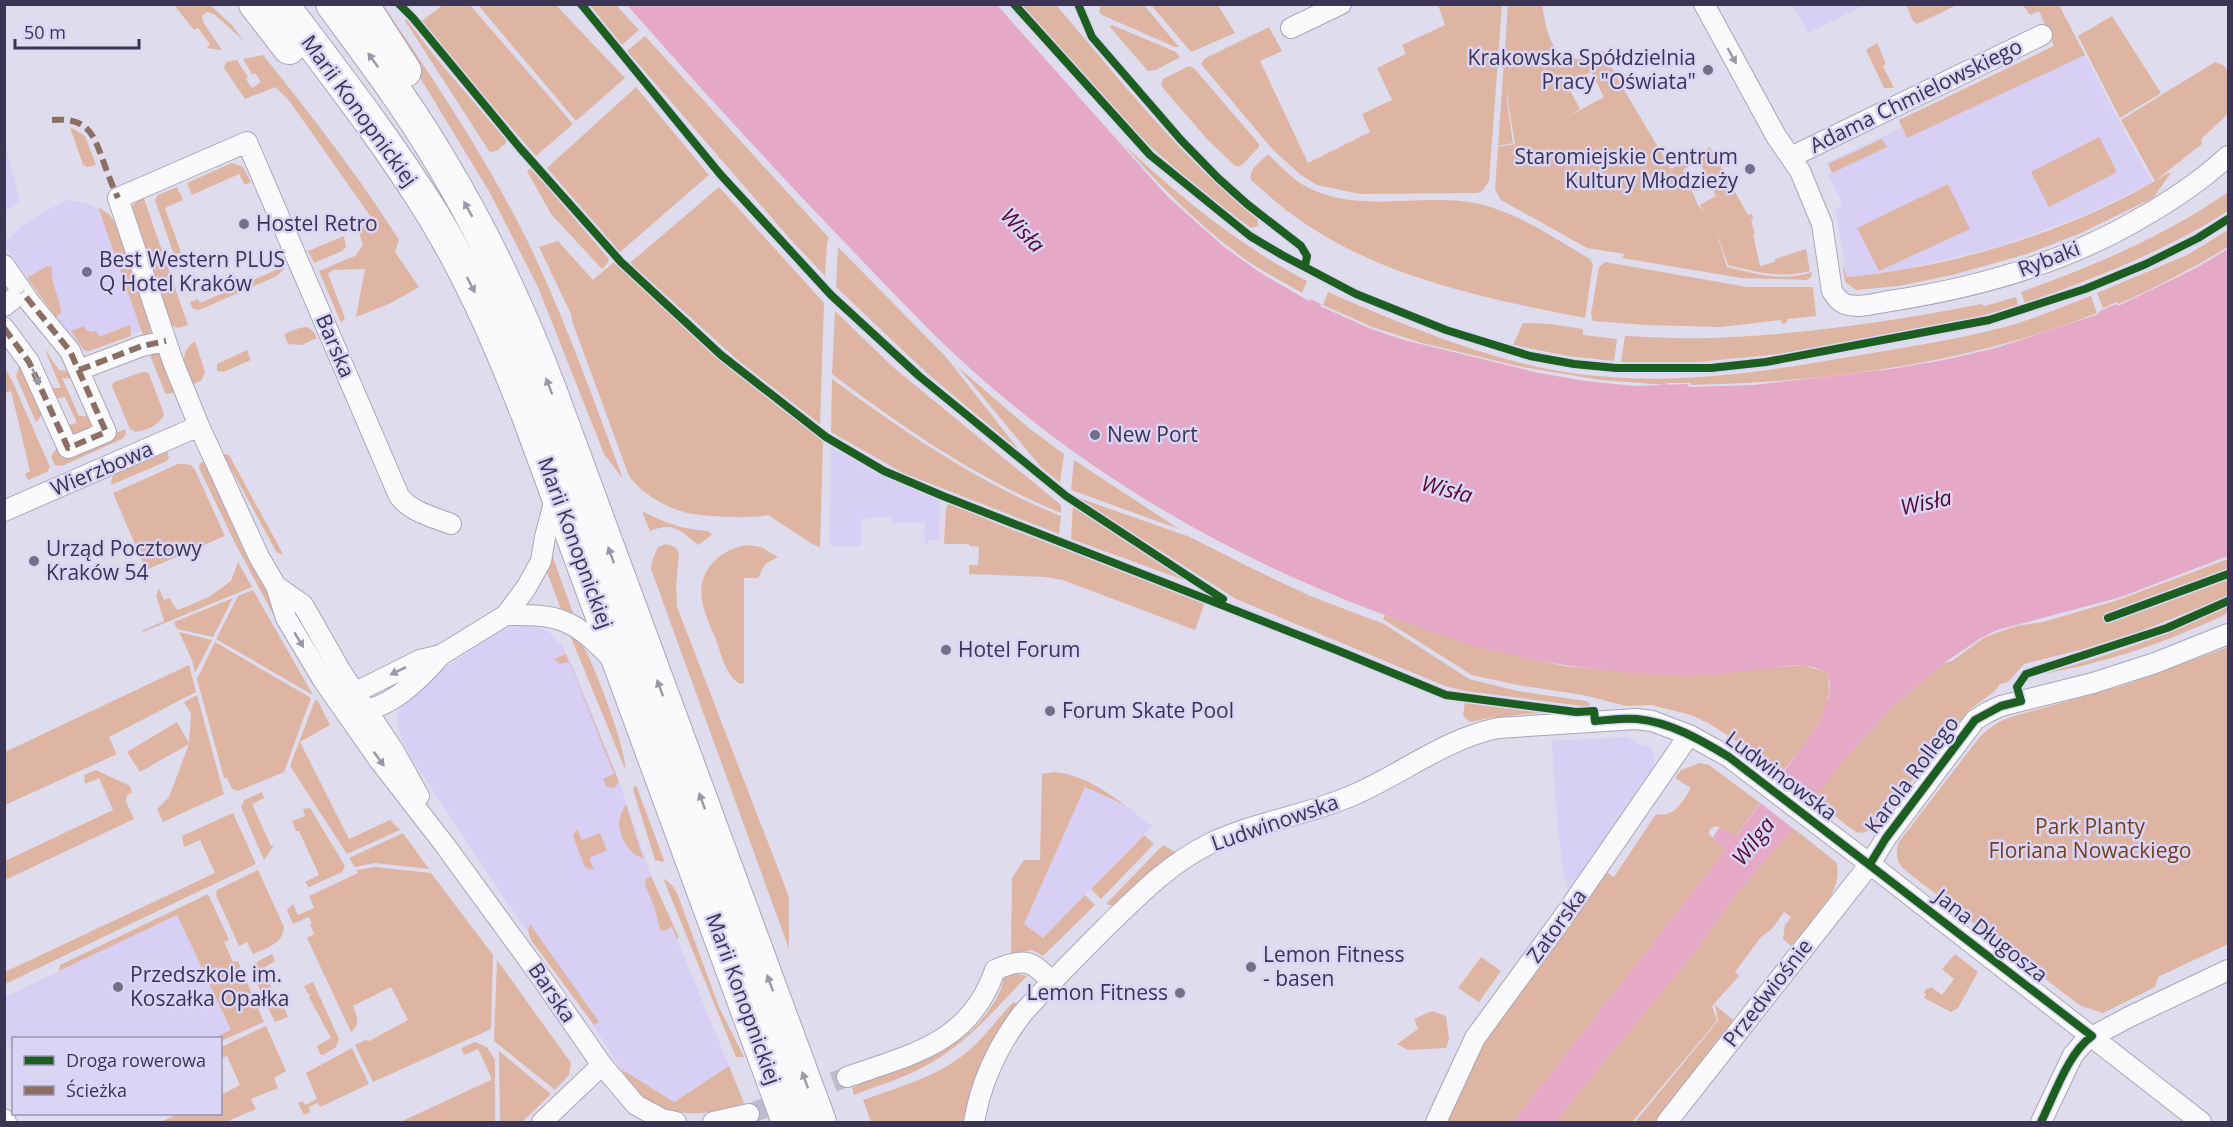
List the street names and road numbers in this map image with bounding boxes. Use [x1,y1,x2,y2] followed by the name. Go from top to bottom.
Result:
[295,29,424,192] street label: Marii Konopnickiej
[1805,31,2027,159] street label: Adama Chmielowskiego
[2014,233,2084,283] street label: Rybaki
[310,310,362,382] street label: Barska
[46,434,157,502] street label: Wierzbowa
[532,453,620,632] street label: Marii Konopnickiej
[1858,710,1965,839] street label: Karola Rollego
[1720,724,1843,826] street label: Ludwinowska
[1207,787,1342,857] street label: Ludwinowska
[1928,881,2054,988] street label: Jana Długosza
[1520,883,1593,968] street label: Zatorska
[700,909,788,1088] street label: Marii Konopnickiej
[1716,933,1818,1052] street label: Przedwiośnie
[523,957,583,1028] street label: Barska

